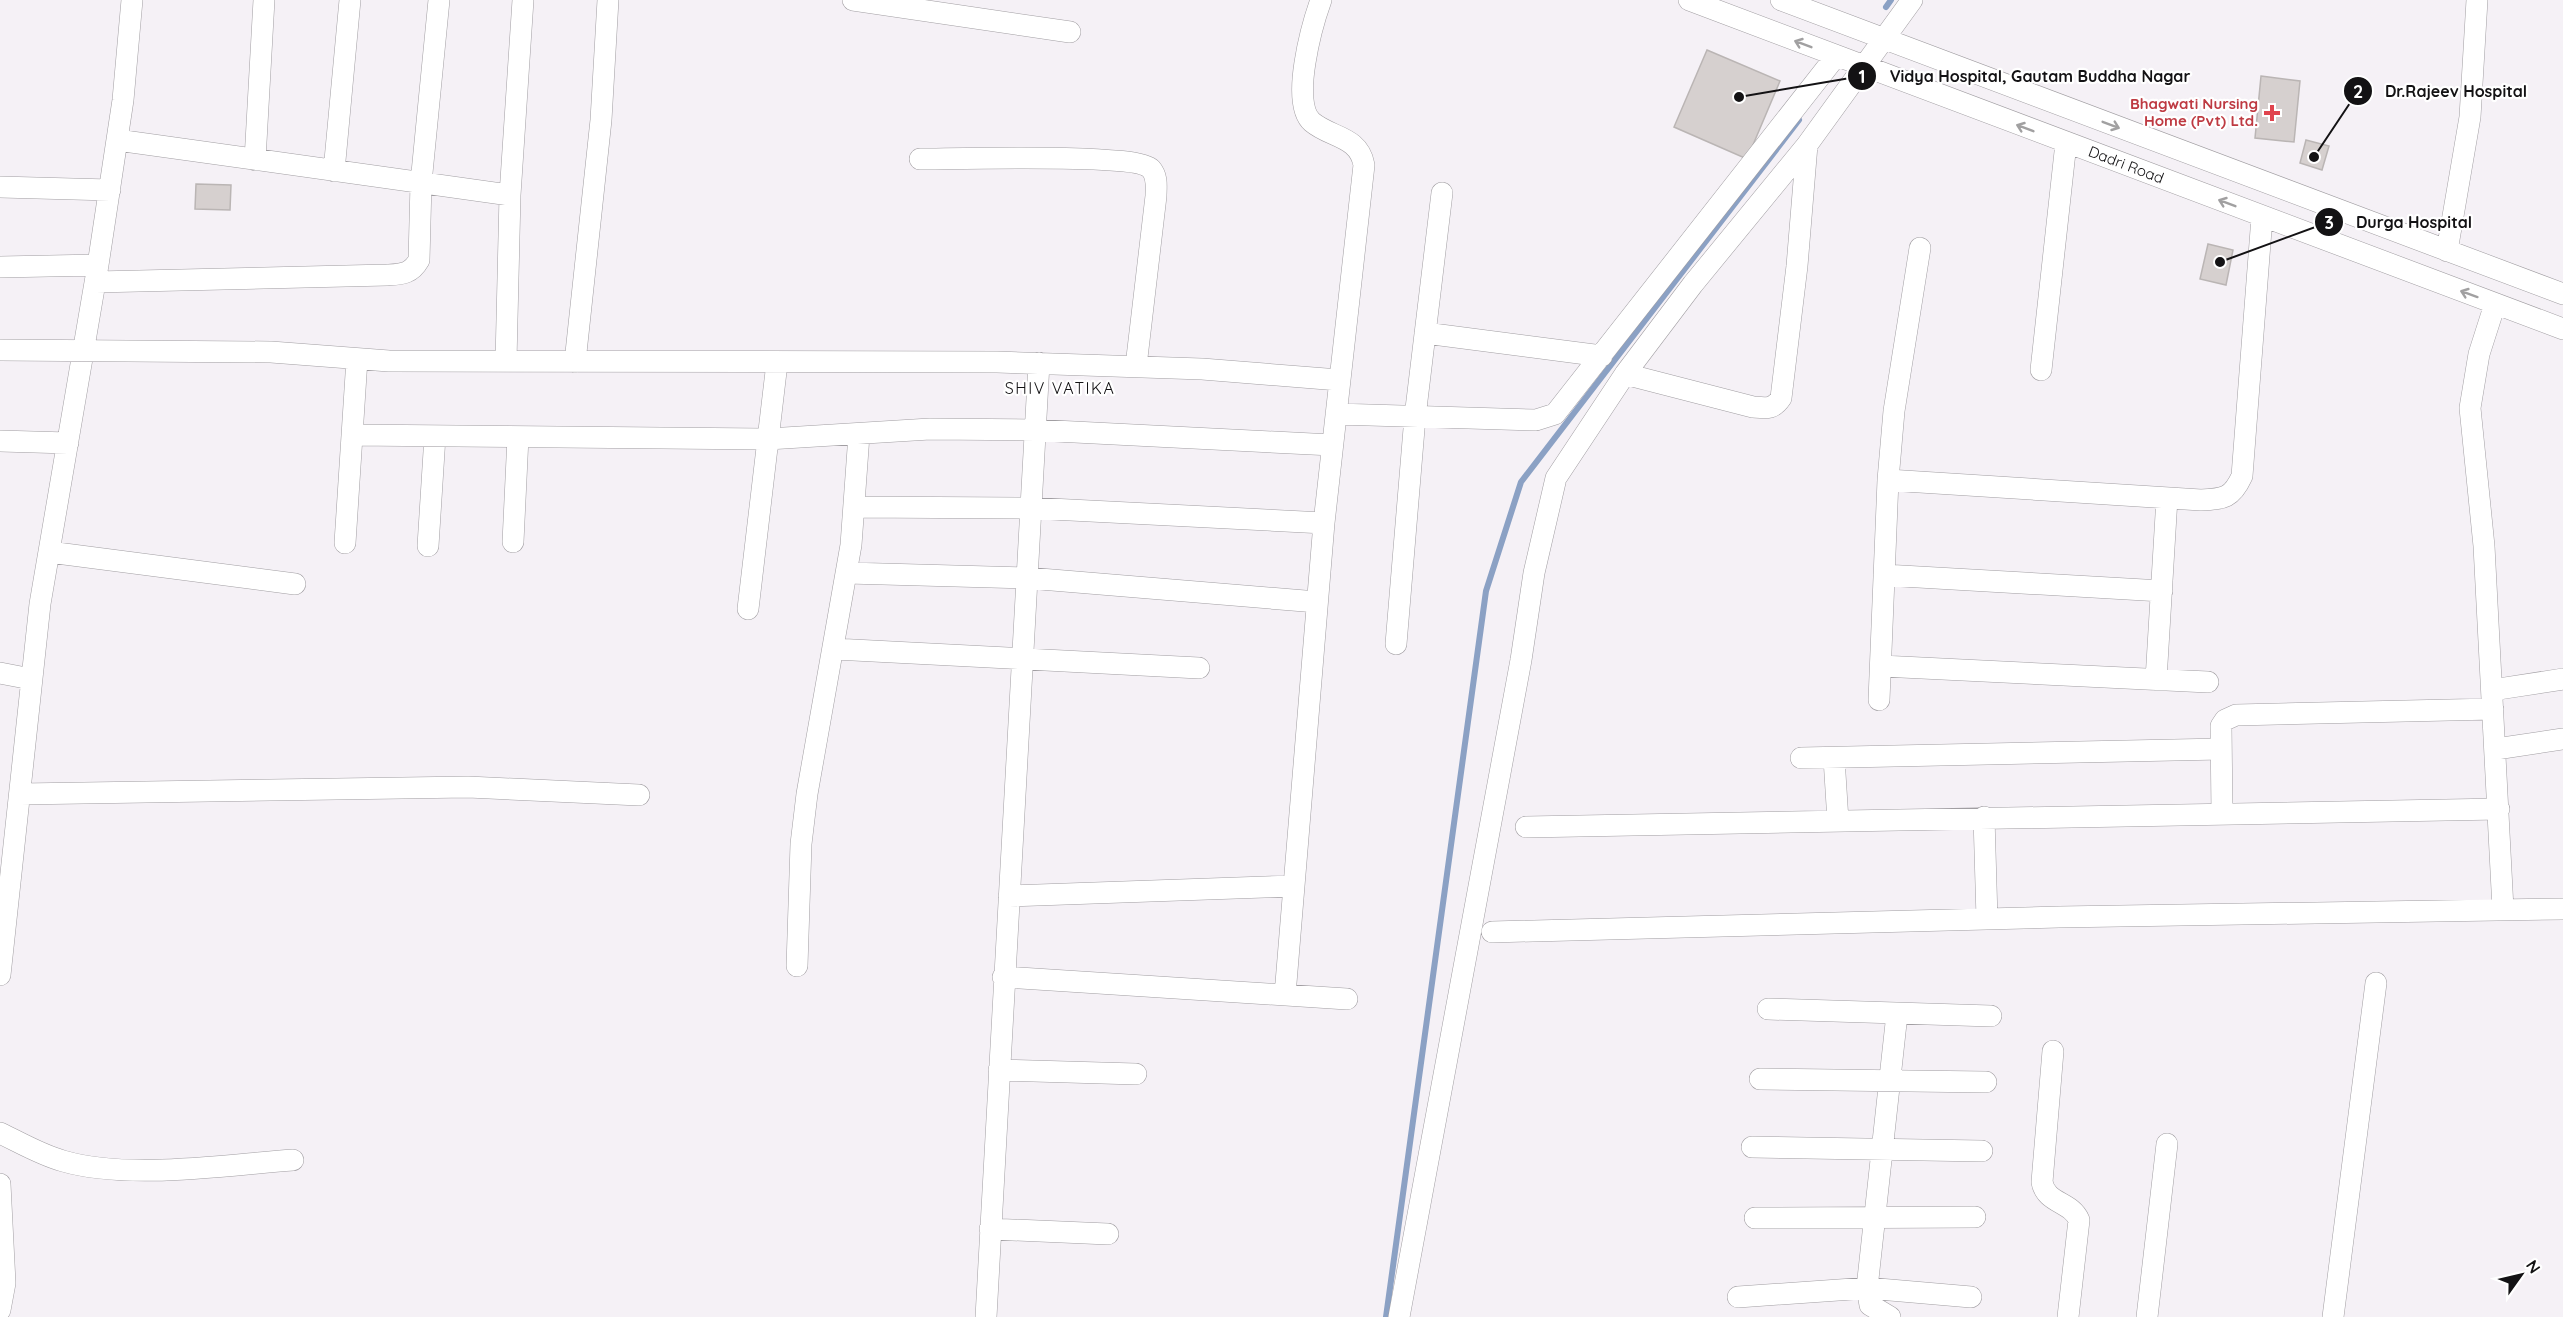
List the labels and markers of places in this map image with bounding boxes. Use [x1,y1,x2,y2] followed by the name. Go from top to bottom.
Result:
[1847,59,2202,93] callout: Vidya Hospital, Gautam Buddha Nagar
[2343,74,2539,108] callout: Dr.Rajeev Hospital
[2130,94,2258,130] place label: Bhagwati Nursing Home (Pvt) Ltd.
[2263,104,2281,122] marker: Bhagwati Nursing Home (Pvt) Ltd.
[2314,205,2484,239] callout: Durga Hospital

